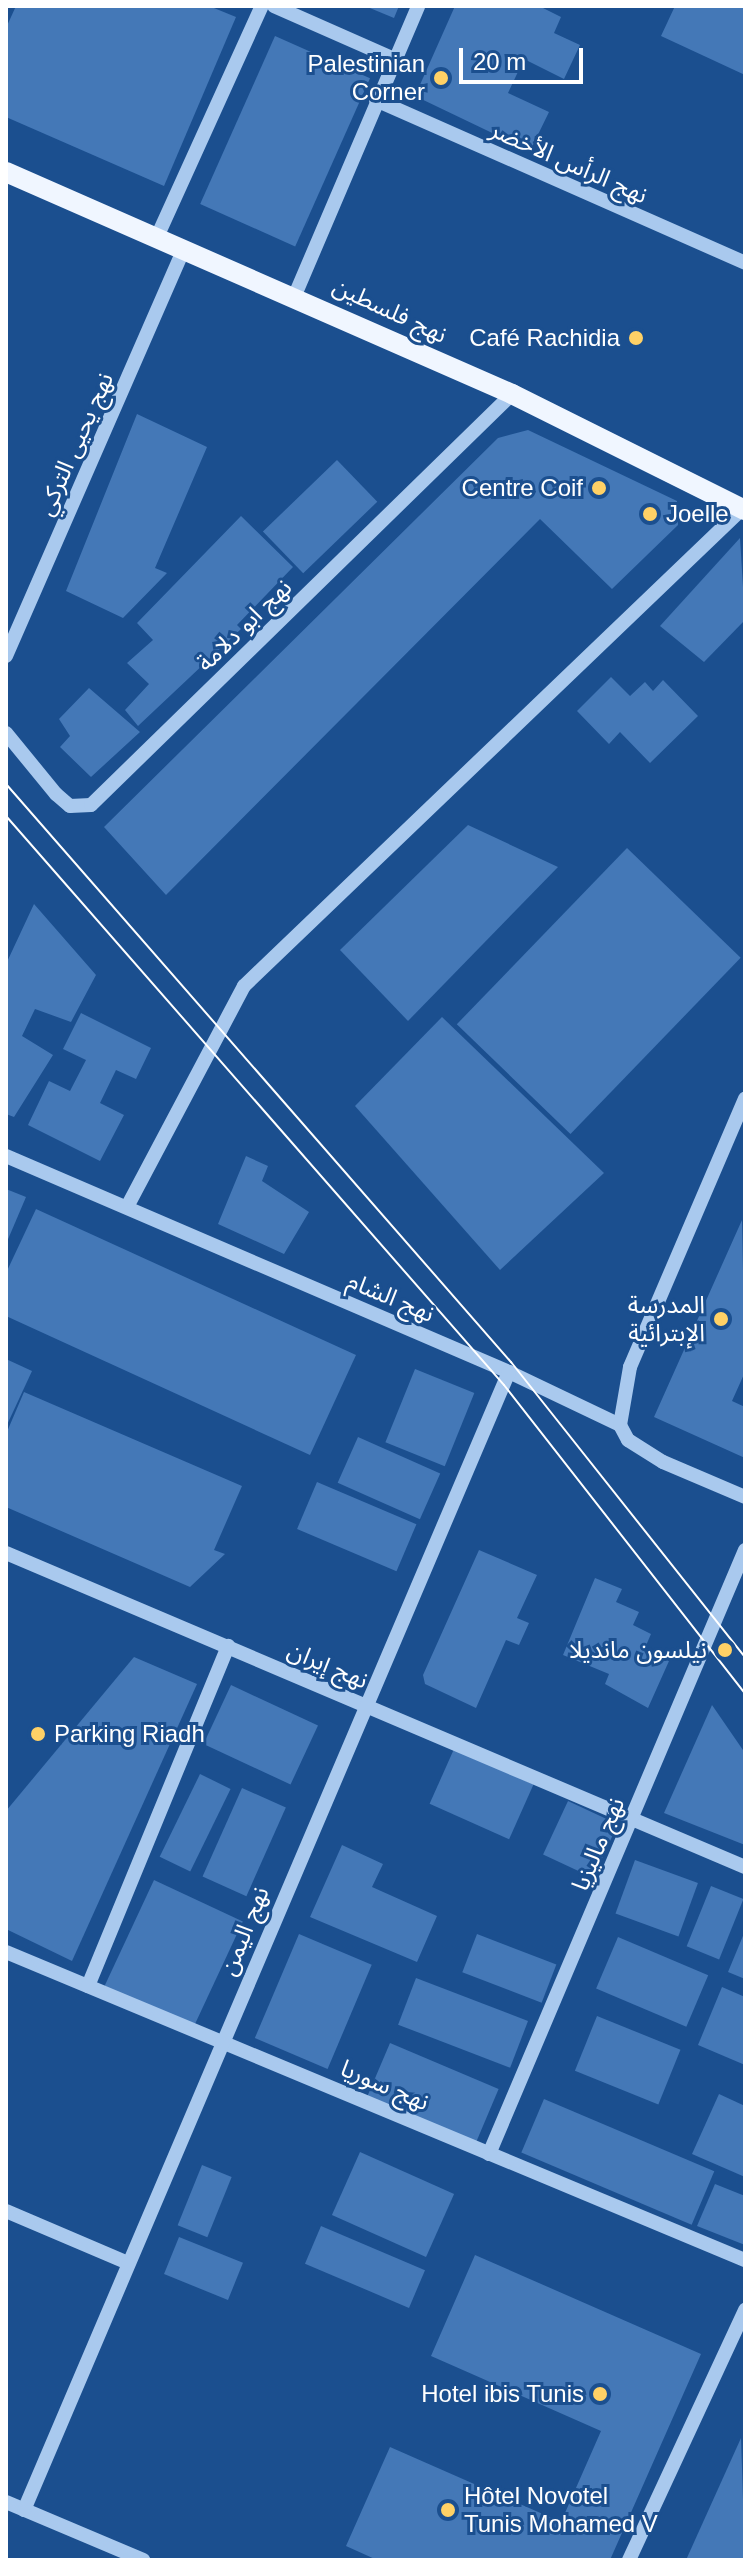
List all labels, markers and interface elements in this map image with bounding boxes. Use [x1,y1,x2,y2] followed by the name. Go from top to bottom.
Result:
[463,32,587,82] scale bar
[473,48,526,75] text: 20 m
[308,50,425,106] place label: Palestinian Corner
[432,69,450,87] marker: Palestinian Corner
[486,114,652,210] street label: نهج الرأس الأخضر
[328,271,452,349] street label: نهج فلسطين
[469,324,620,352] place label: Café Rachidia
[627,329,645,347] marker: Café Rachidia
[31,368,119,520] street label: نهج يحيى التركي
[462,474,583,502] place label: Centre Coif
[590,479,608,497] marker: Centre Coif
[666,500,729,528] place label: Joelle
[641,505,659,523] marker: Joelle
[191,573,297,677] street label: نهج ابو دلامة
[343,1266,439,1328] street label: نهج الشام
[628,1291,705,1347] place label: المدرسة الإبترائية
[712,1310,730,1328] marker: المدرسة الإبترائية
[283,1635,373,1695] street label: نهج إيران
[569,1636,707,1664] place label: نيلسون مانديلا
[714,1639,736,1661] marker: نيلسون مانديلا
[54,1720,205,1748] place label: Parking Riadh
[29,1725,47,1743] marker: Parking Riadh
[565,1793,631,1895] street label: نهج ماليزيا
[213,1882,275,1980] street label: نهج اليمن
[336,2054,434,2116] street label: نهج سوريا
[421,2380,584,2408] place label: Hotel ibis Tunis
[591,2385,609,2403] marker: Hotel ibis Tunis
[464,2482,658,2538] place label: Hôtel Novotel Tunis Mohamed V
[439,2501,457,2519] marker: Hôtel Novotel Tunis Mohamed V

